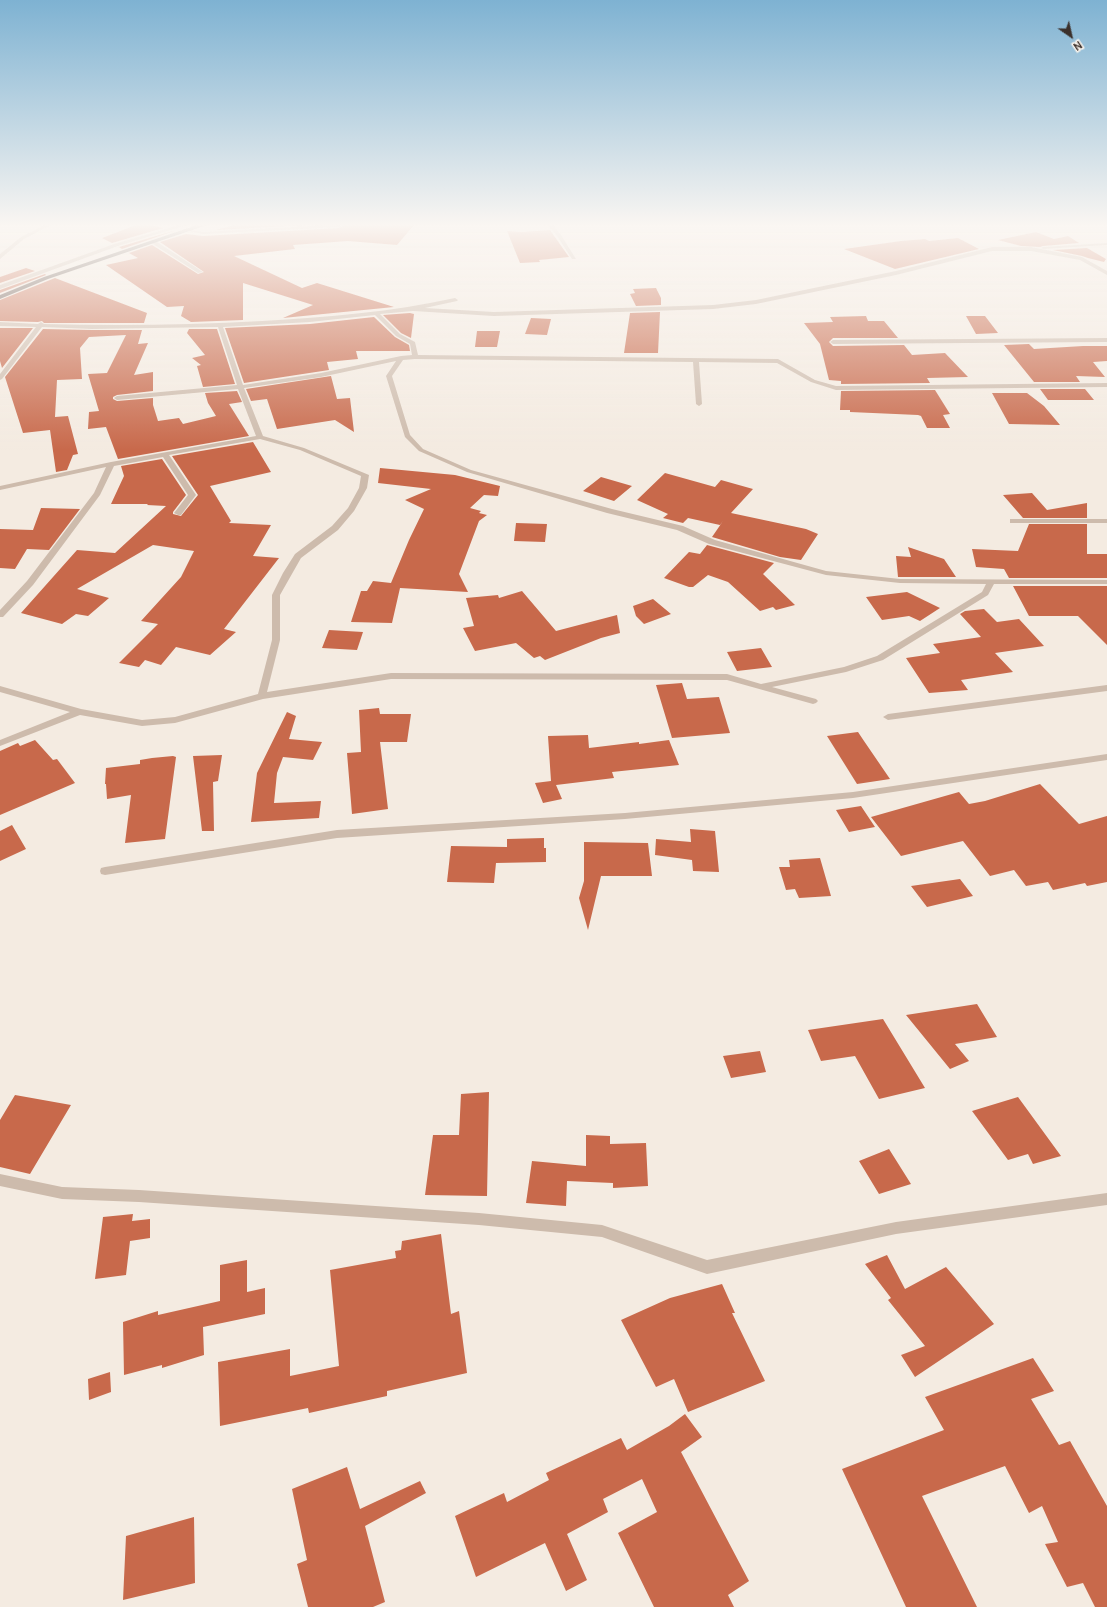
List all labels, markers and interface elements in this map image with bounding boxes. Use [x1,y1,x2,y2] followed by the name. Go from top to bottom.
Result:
[1051,16,1091,56] north arrow
[1071,38,1085,54] text: N

